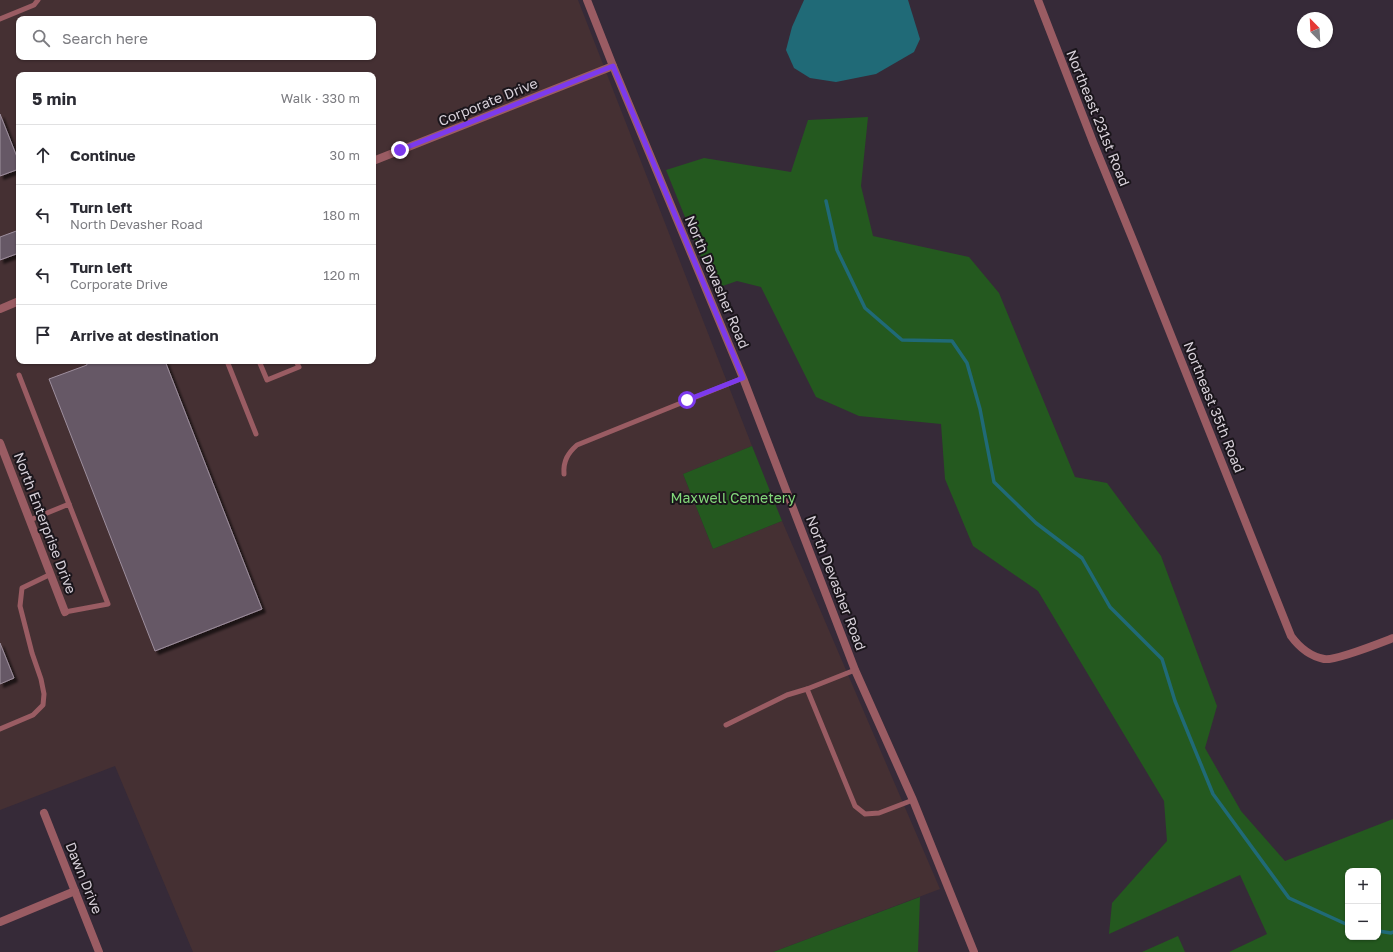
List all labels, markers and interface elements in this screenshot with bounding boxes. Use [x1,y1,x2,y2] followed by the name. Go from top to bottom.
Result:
[1297,12,1333,48] north arrow
[16,16,376,60] search box
[30,27,52,49] icon: search
[62,29,148,47] text: Search here
[1063,47,1134,188] street label: Northeast 231st Road
[436,74,540,129] street label: Corporate Drive
[32,88,76,109] text: 5 min
[281,90,360,106] text: Walk · 330 m
[391,141,409,159] route end
[32,144,54,166] icon: ahead
[70,146,136,164] text: Continue
[330,147,360,163] text: 30 m
[70,198,132,216] text: Turn left
[32,204,54,226] icon: left
[323,207,360,223] text: 180 m
[682,213,753,351] street label: North Devasher Road
[70,216,203,232] text: North Devasher Road
[70,258,132,276] text: Turn left
[32,264,54,286] icon: left
[323,267,360,283] text: 120 m
[70,276,168,292] text: Corporate Drive
[32,324,54,346] icon: arrive
[70,326,219,344] text: Arrive at destination
[1180,339,1249,475] street label: Northeast 35th Road
[678,391,696,409] route start
[11,450,80,596] street label: North Enterprise Drive
[670,489,796,506] park label: Maxwell Cemetery
[803,513,870,653] street label: North Devasher Road
[62,840,107,916] street label: Dawn Drive
[1345,868,1381,940] map controls
[1345,868,1381,904] button: +
[1345,904,1381,940] button: −

